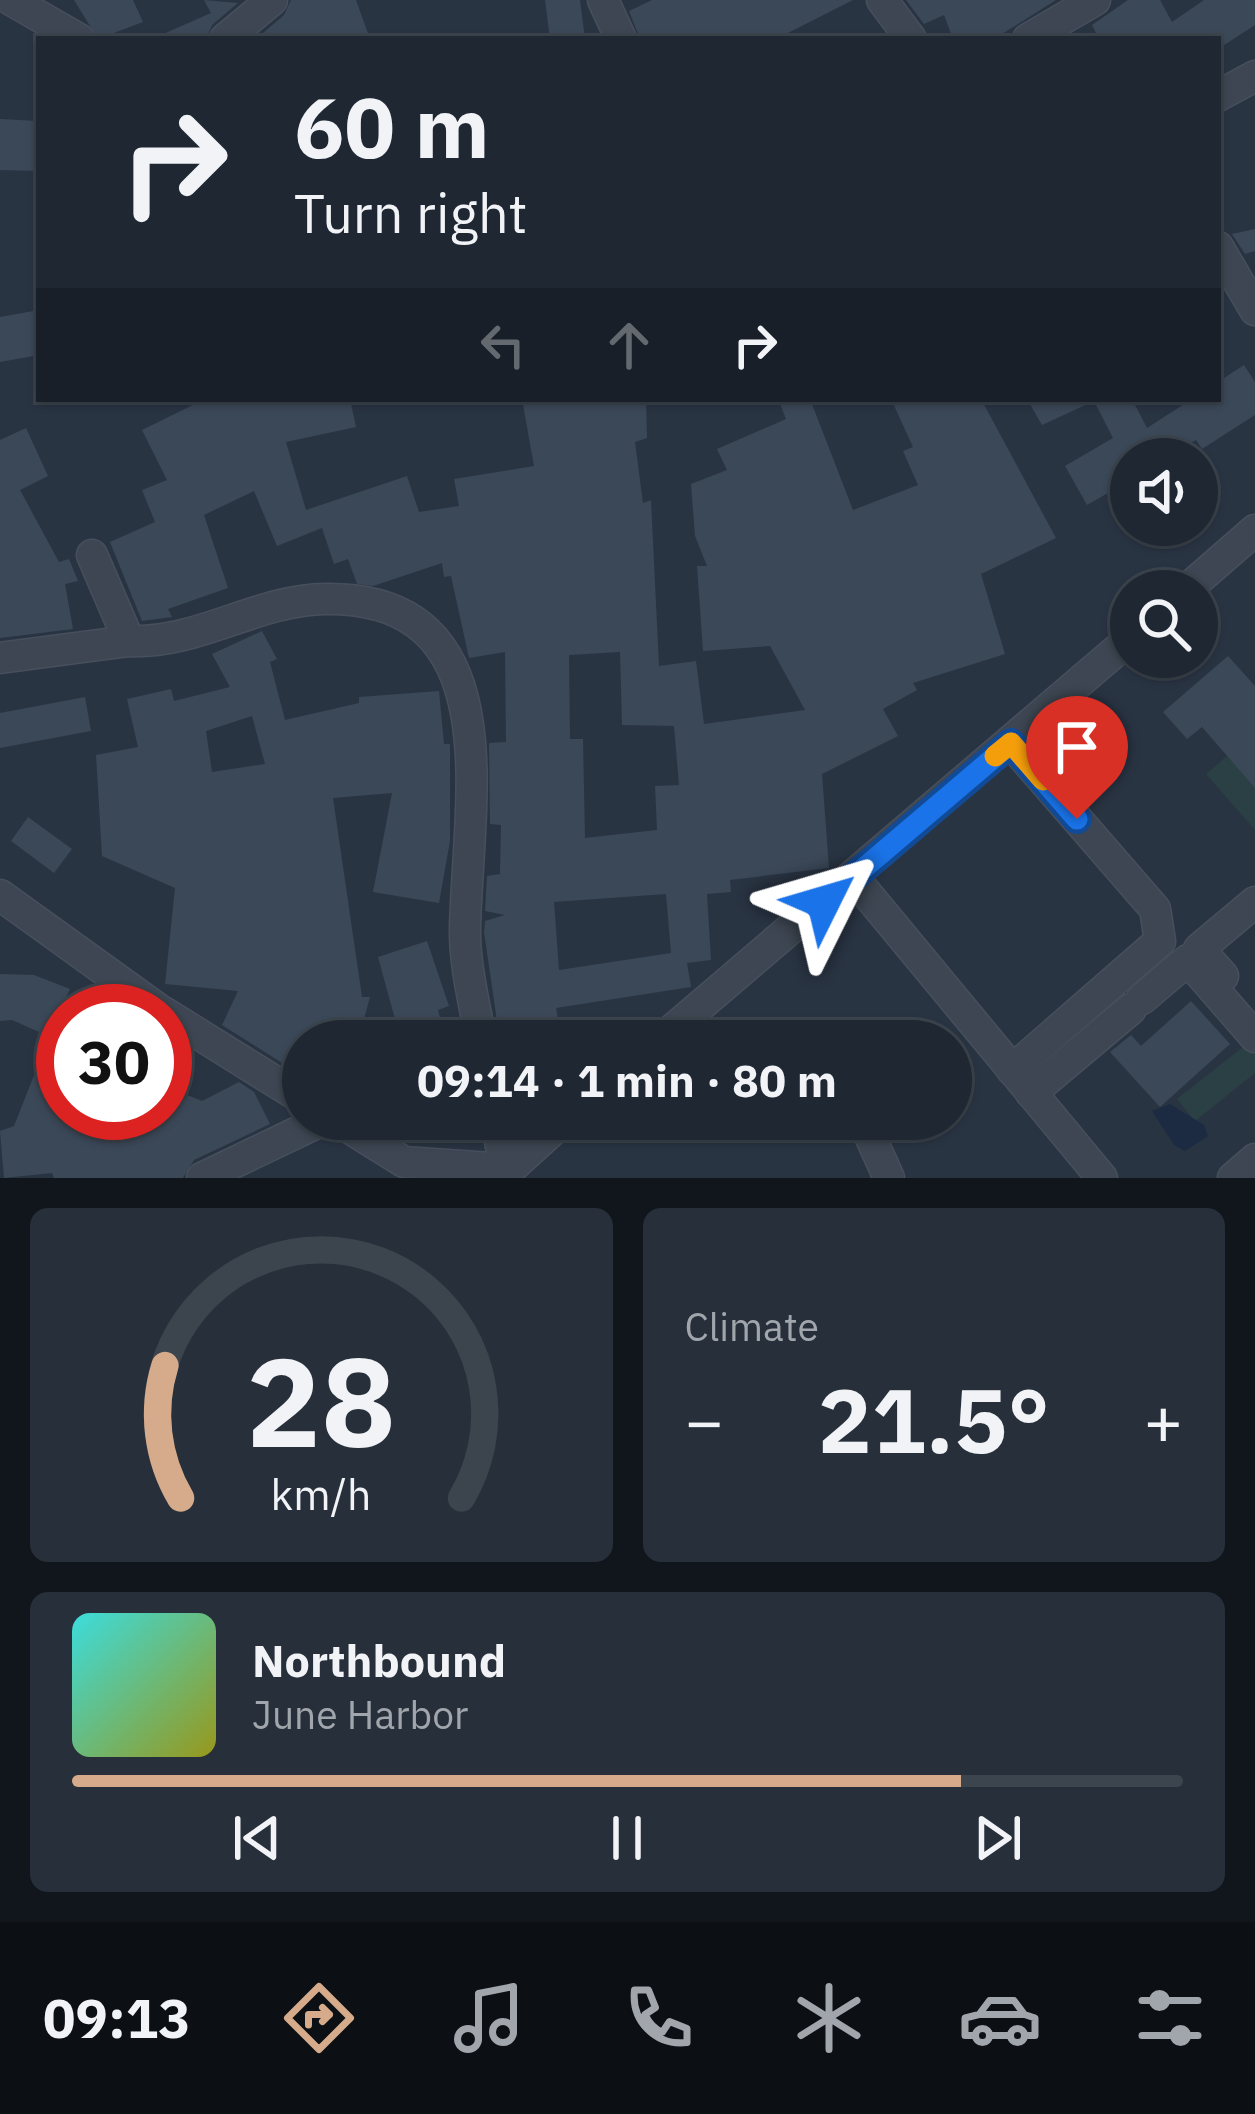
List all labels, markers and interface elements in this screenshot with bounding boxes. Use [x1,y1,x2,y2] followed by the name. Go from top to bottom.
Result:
[294,72,490,181] text: 60 m
[96,84,252,240] icon: right
[294,178,528,248] text: Turn right
[470,312,536,378] icon: left
[596,312,662,378] icon: ahead
[722,312,788,378] icon: right
[1110,438,1218,678] map controls
[1110,438,1218,546] button: sound
[1110,570,1218,678] button: search
[1026,696,1128,819] pin
[1044,714,1110,780] icon: arrive
[761,839,887,965] position arrow
[36,984,192,1140] speed limit sign: 30
[417,1051,837,1109] text: 09:14 · 1 min · 80 m
[685,1301,819,1352] text: Climate
[246,1319,396,1481] text: 28
[818,1361,1050,1478] text: 21.5°
[685,1377,724,1463] text: −
[1143,1377,1183,1463] text: +
[271,1466,372,1522] text: km/h
[252,1631,506,1689] text: Northbound
[252,1689,468,1740] text: June Harbor
[224,1805,290,1871] icon: previous
[594,1805,660,1871] icon: pause
[965,1805,1031,1871] icon: next
[277,1976,361,2060] icon: directions
[447,1976,531,2060] icon: music
[617,1976,701,2060] icon: phone
[787,1976,871,2060] icon: climate
[958,1976,1042,2060] icon: car
[1128,1976,1212,2060] icon: filters
[43,1983,191,2053] text: 09:13

